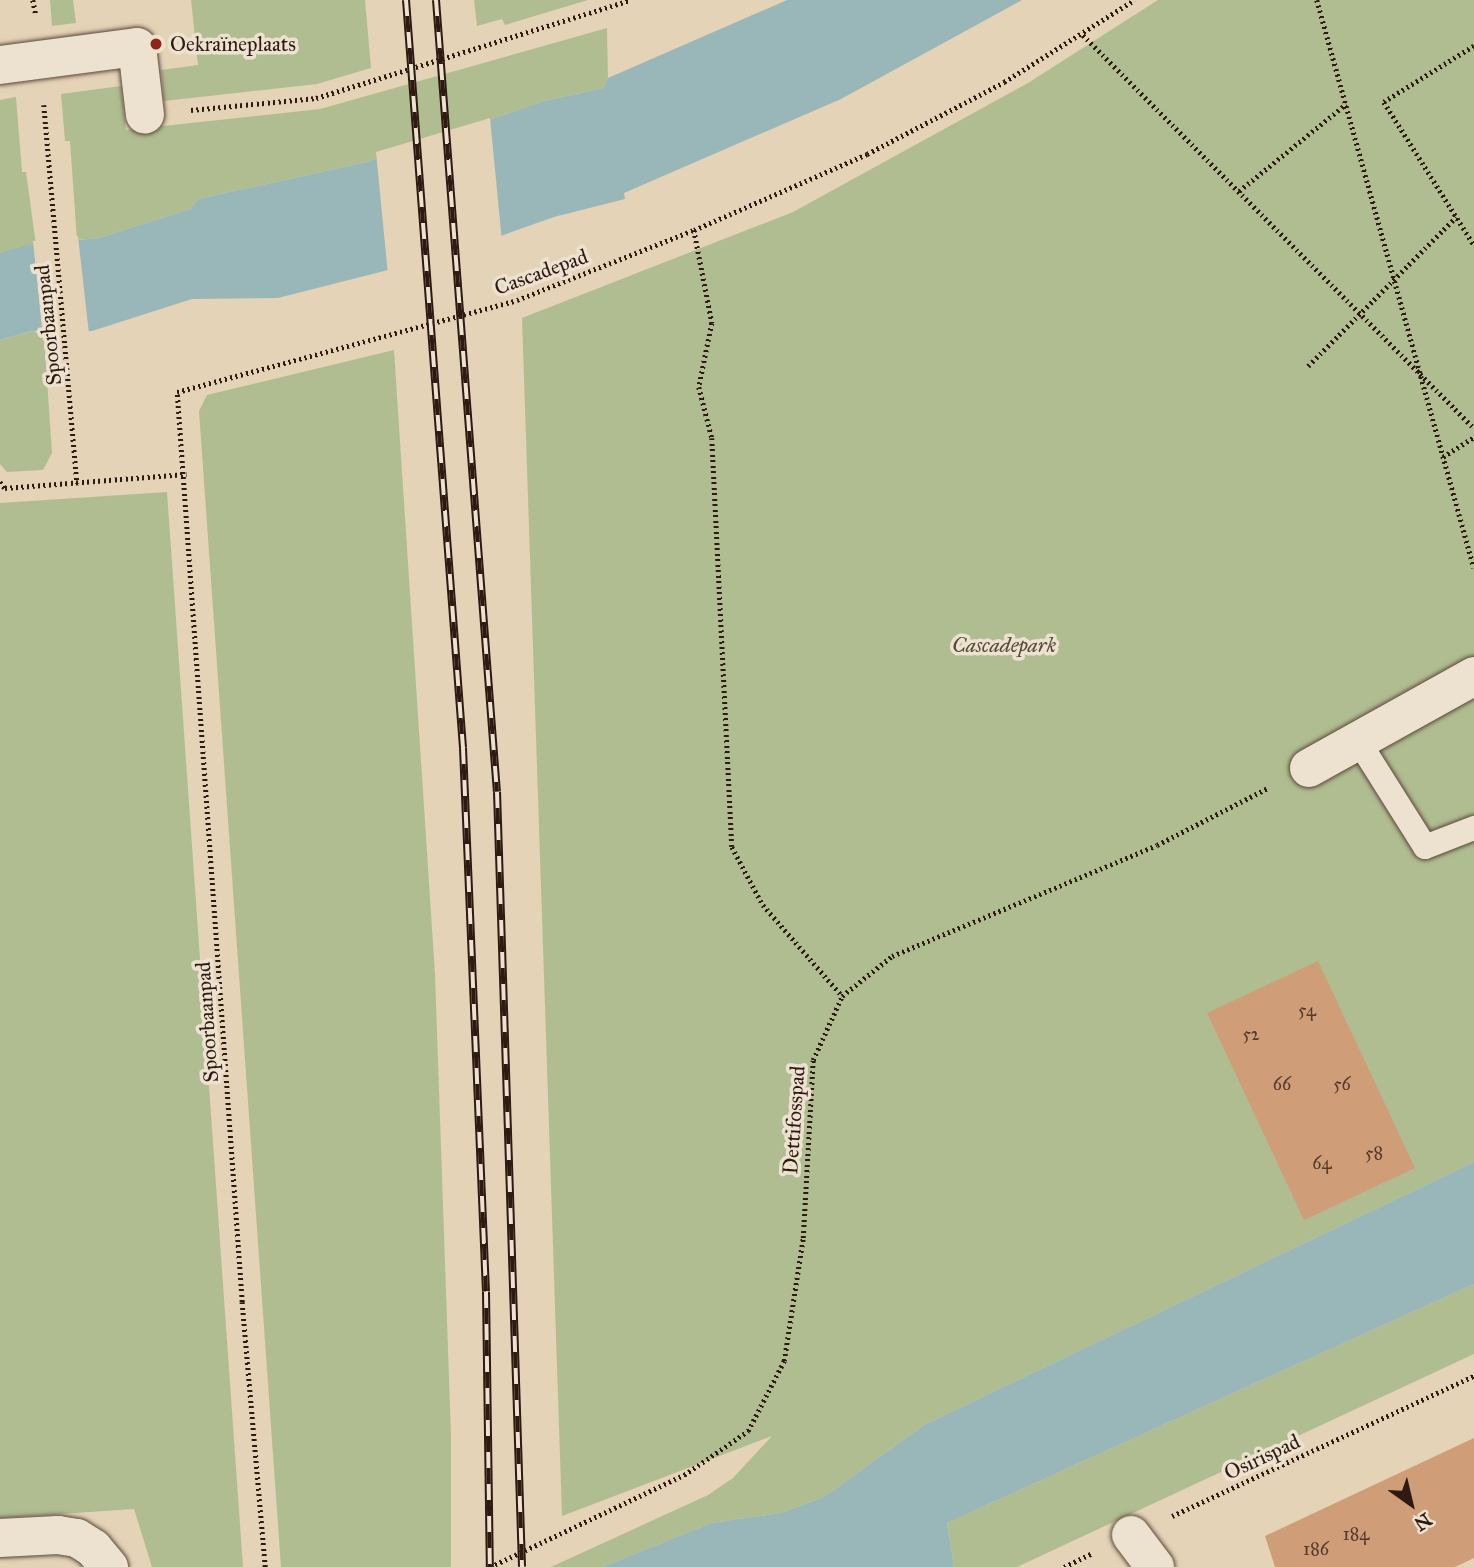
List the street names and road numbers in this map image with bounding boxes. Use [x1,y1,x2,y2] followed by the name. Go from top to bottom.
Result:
[491,243,591,301] street label: Cascadepad
[29,263,67,387] street label: Spoorbaanpad
[190,961,224,1083] street label: Spoorbaanpad
[778,1065,810,1175] street label: Dettifosspad
[1220,1429,1304,1485] street label: Osirispad

